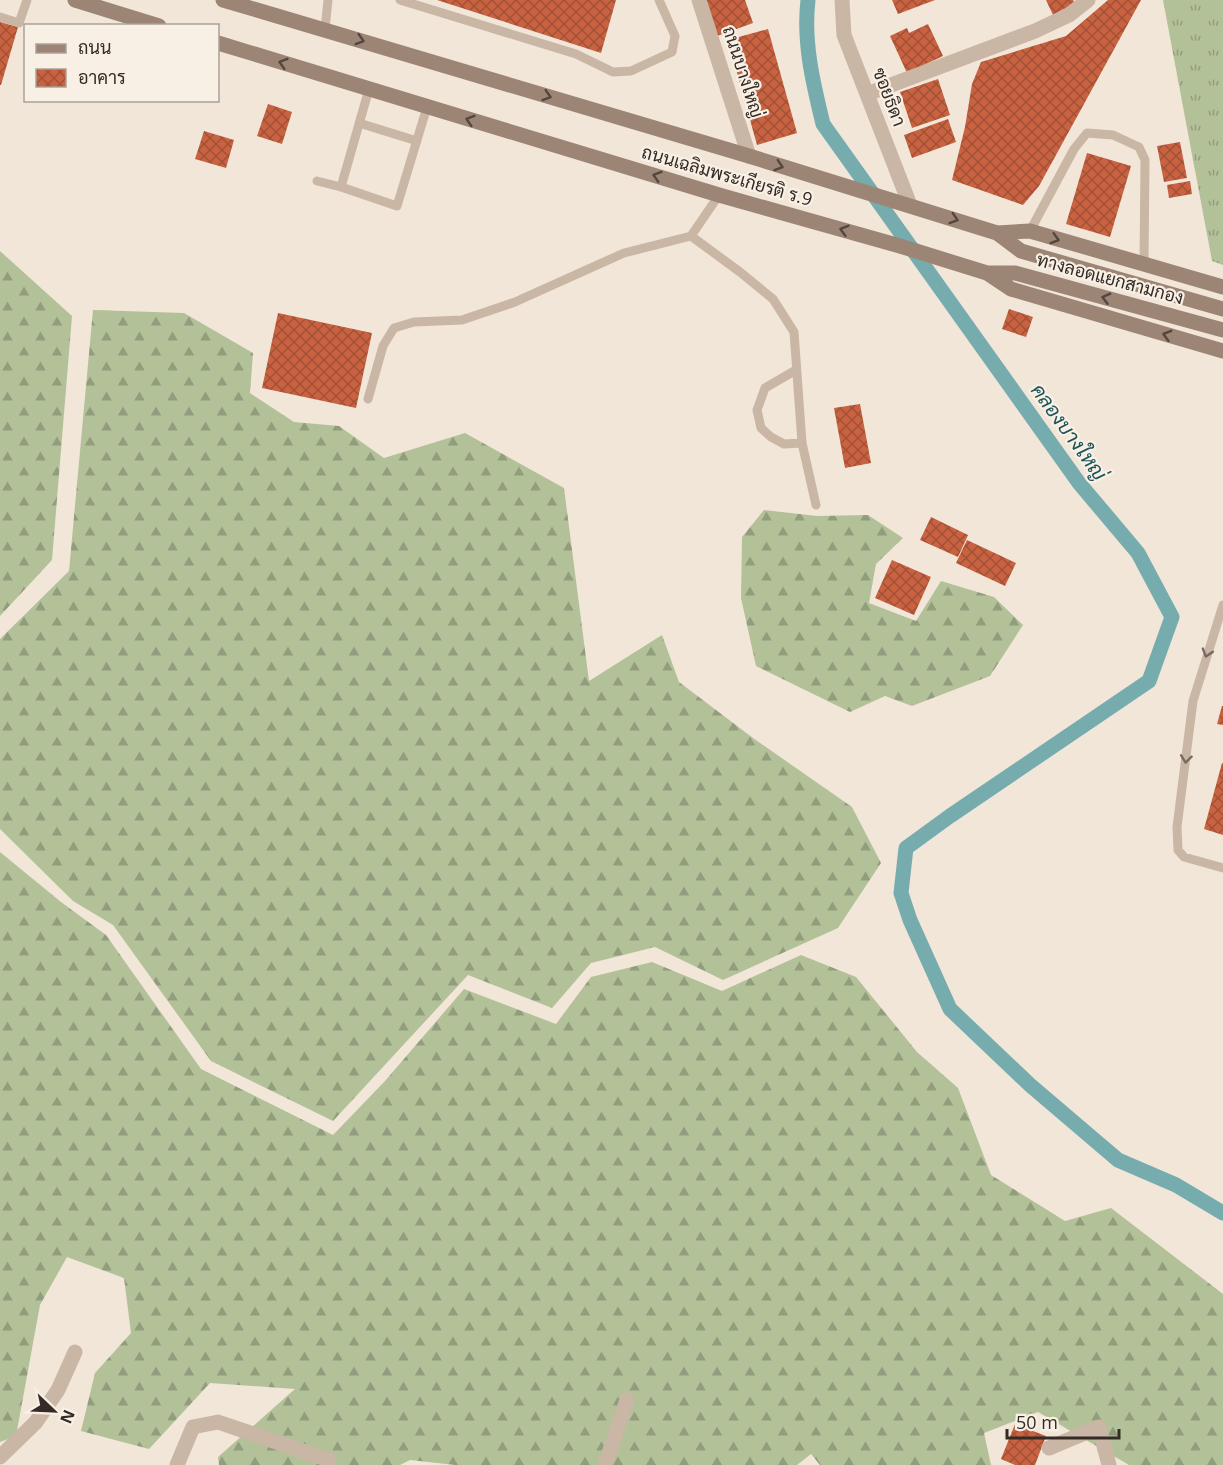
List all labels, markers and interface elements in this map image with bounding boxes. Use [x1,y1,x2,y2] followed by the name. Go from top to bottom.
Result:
[718,23,770,121] street label: ถนนบางใหญ่
[24,24,219,102] legend
[354,33,365,45] one-way arrow
[78,35,111,59] text: ถนน
[278,58,289,70] one-way arrow
[868,64,912,129] street label: ซอยธิดา
[78,65,126,89] text: อาคาร
[541,89,552,101] one-way arrow
[465,115,476,127] one-way arrow
[639,139,815,211] street label: ถนนเฉลิมพระเกียรติ ร.9
[773,158,784,171] one-way arrow
[652,171,663,183] one-way arrow
[948,212,959,225] one-way arrow
[839,225,850,237] one-way arrow
[1050,231,1060,244] one-way arrow
[1034,247,1186,309] street label: ทางลอดแยกสามกอง
[1101,292,1111,305] one-way arrow
[1162,330,1173,342] one-way arrow
[1025,378,1114,486] water label: คลองบางใหญ่
[1202,647,1214,658] one-way arrow
[1180,754,1192,763] one-way arrow
[24,1381,84,1441] north arrow
[1007,1402,1120,1440] scale bar
[55,1407,80,1427] text: N
[1016,1410,1058,1434] text: 50 m

